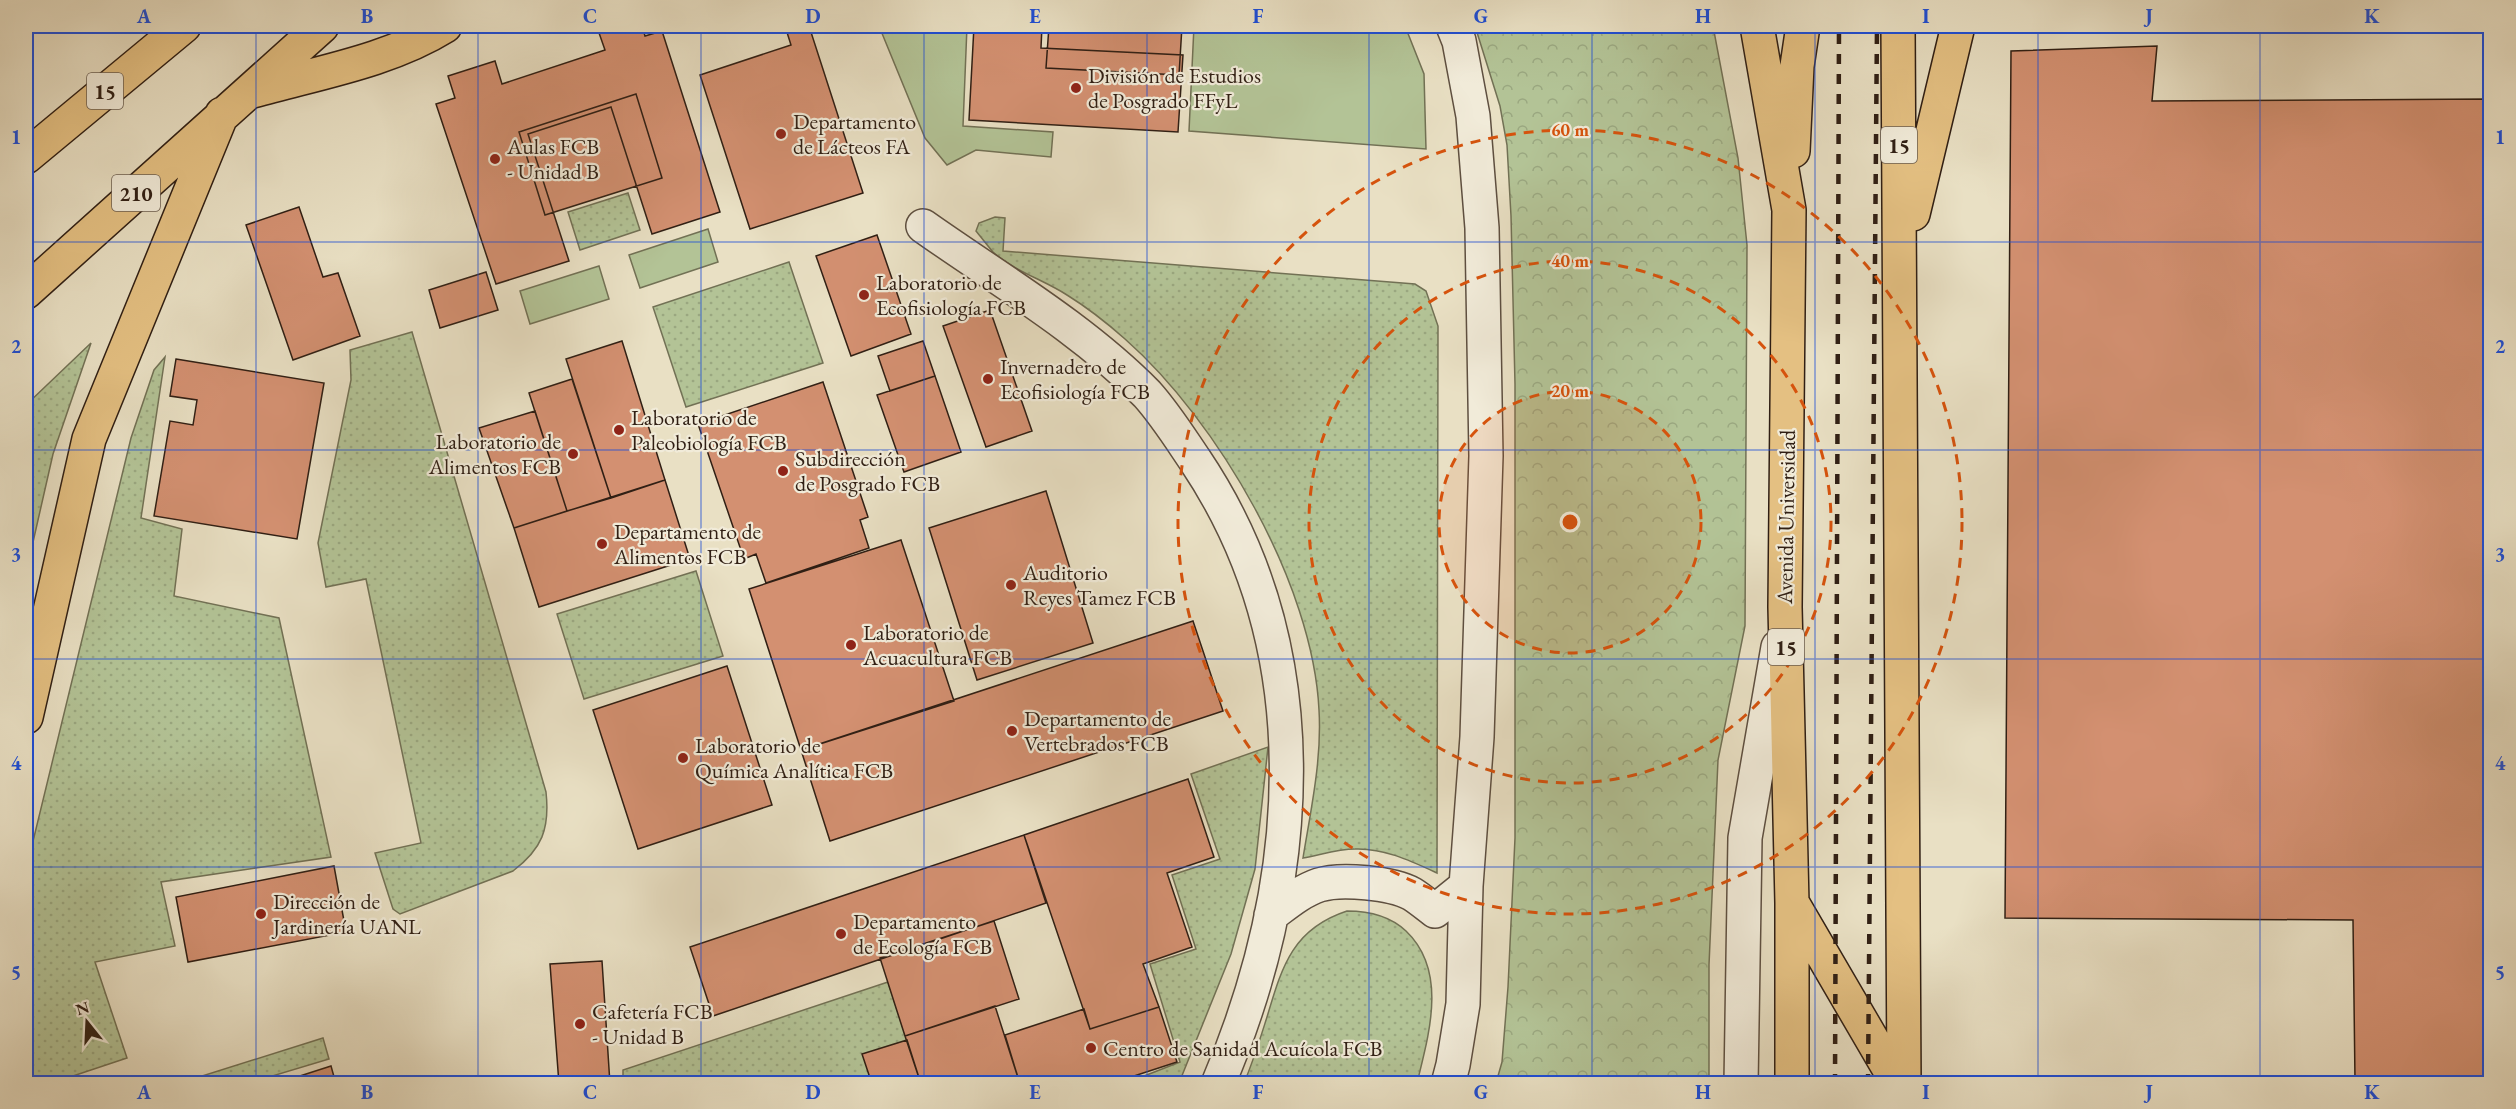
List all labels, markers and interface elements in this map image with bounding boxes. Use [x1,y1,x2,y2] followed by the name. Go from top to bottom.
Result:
[136,3,152,29] text: A
[361,3,373,29] text: B
[583,3,597,29] text: C
[805,3,821,29] text: D
[1029,3,1041,29] text: E
[1253,3,1264,29] text: F
[1474,3,1488,29] text: G
[1695,3,1711,29] text: H
[1922,3,1930,29] text: I
[2143,3,2153,29] text: J
[2364,3,2380,29] text: K
[1088,61,1261,115] place label: División de Estudios de Posgrado FFyL
[87,73,123,109] road number: 15
[1069,81,1083,95] marker: División de Estudios de Posgrado FFyL
[793,107,916,161] place label: Departamento de Lácteos FA
[1551,118,1589,141] text: 60 m
[11,124,21,150] text: 1
[2495,124,2505,150] text: 1
[774,127,788,141] marker: Departamento de Lácteos FA
[1881,127,1917,163] road number: 15
[506,132,599,186] place label: Aulas FCB - Unidad B
[488,152,502,166] marker: Aulas FCB - Unidad B
[112,175,160,211] road number: 210
[1551,249,1589,272] text: 40 m
[876,268,1026,322] place label: Laboratorio de Ecofisiología FCB
[857,288,871,302] marker: Laboratorio de Ecofisiología FCB
[11,333,22,359] text: 2
[2495,333,2506,359] text: 2
[1000,352,1150,406] place label: Invernadero de Ecofisiología FCB
[981,372,995,386] marker: Invernadero de Ecofisiología FCB
[1551,379,1589,402] text: 20 m
[631,403,787,457] place label: Laboratorio de Paleobiología FCB
[612,423,626,437] marker: Laboratorio de Paleobiología FCB
[428,427,561,481] place label: Laboratorio de Alimentos FCB
[1770,429,1802,605] street label: Avenida Universidad
[795,444,940,498] place label: Subdirección de Posgrado FCB
[566,447,580,461] marker: Laboratorio de Alimentos FCB
[776,464,790,478] marker: Subdirección de Posgrado FCB
[1560,512,1580,532] centre of rings
[613,517,762,571] place label: Departamento de Alimentos FCB
[595,537,609,551] marker: Departamento de Alimentos FCB
[11,541,21,567] text: 3
[2495,541,2505,567] text: 3
[1022,558,1176,612] place label: Auditorio Reyes Tamez FCB
[1004,578,1018,592] marker: Auditorio Reyes Tamez FCB
[862,618,1012,672] place label: Laboratorio de Acuacultura FCB
[1768,629,1804,665] road number: 15
[844,638,858,652] marker: Laboratorio de Acuacultura FCB
[1024,704,1172,758] place label: Departamento de Vertebrados FCB
[1005,724,1019,738] marker: Departamento de Vertebrados FCB
[695,731,893,785] place label: Laboratorio de Química Analítica FCB
[11,750,22,776] text: 4
[2495,750,2506,776] text: 4
[676,751,690,765] marker: Laboratorio de Química Analítica FCB
[271,887,421,941] place label: Dirección de Jardinería UANL
[254,907,268,921] marker: Dirección de Jardinería UANL
[853,907,992,961] place label: Departamento de Ecología FCB
[834,927,848,941] marker: Departamento de Ecología FCB
[11,959,21,985] text: 5
[2495,959,2505,985] text: 5
[57,992,117,1052] north arrow
[73,996,92,1020] text: N
[592,997,713,1051] place label: Cafetería FCB - Unidad B
[573,1017,587,1031] marker: Cafetería FCB - Unidad B
[1103,1034,1383,1063] place label: Centro de Sanidad Acuícola FCB
[1084,1041,1098,1055] marker: Centro de Sanidad Acuícola FCB
[136,1079,152,1105] text: A
[361,1079,373,1105] text: B
[583,1079,597,1105] text: C
[805,1079,821,1105] text: D
[1029,1079,1041,1105] text: E
[1253,1079,1264,1105] text: F
[1474,1079,1488,1105] text: G
[1695,1079,1711,1105] text: H
[1922,1079,1930,1105] text: I
[2143,1079,2153,1105] text: J
[2364,1079,2380,1105] text: K

